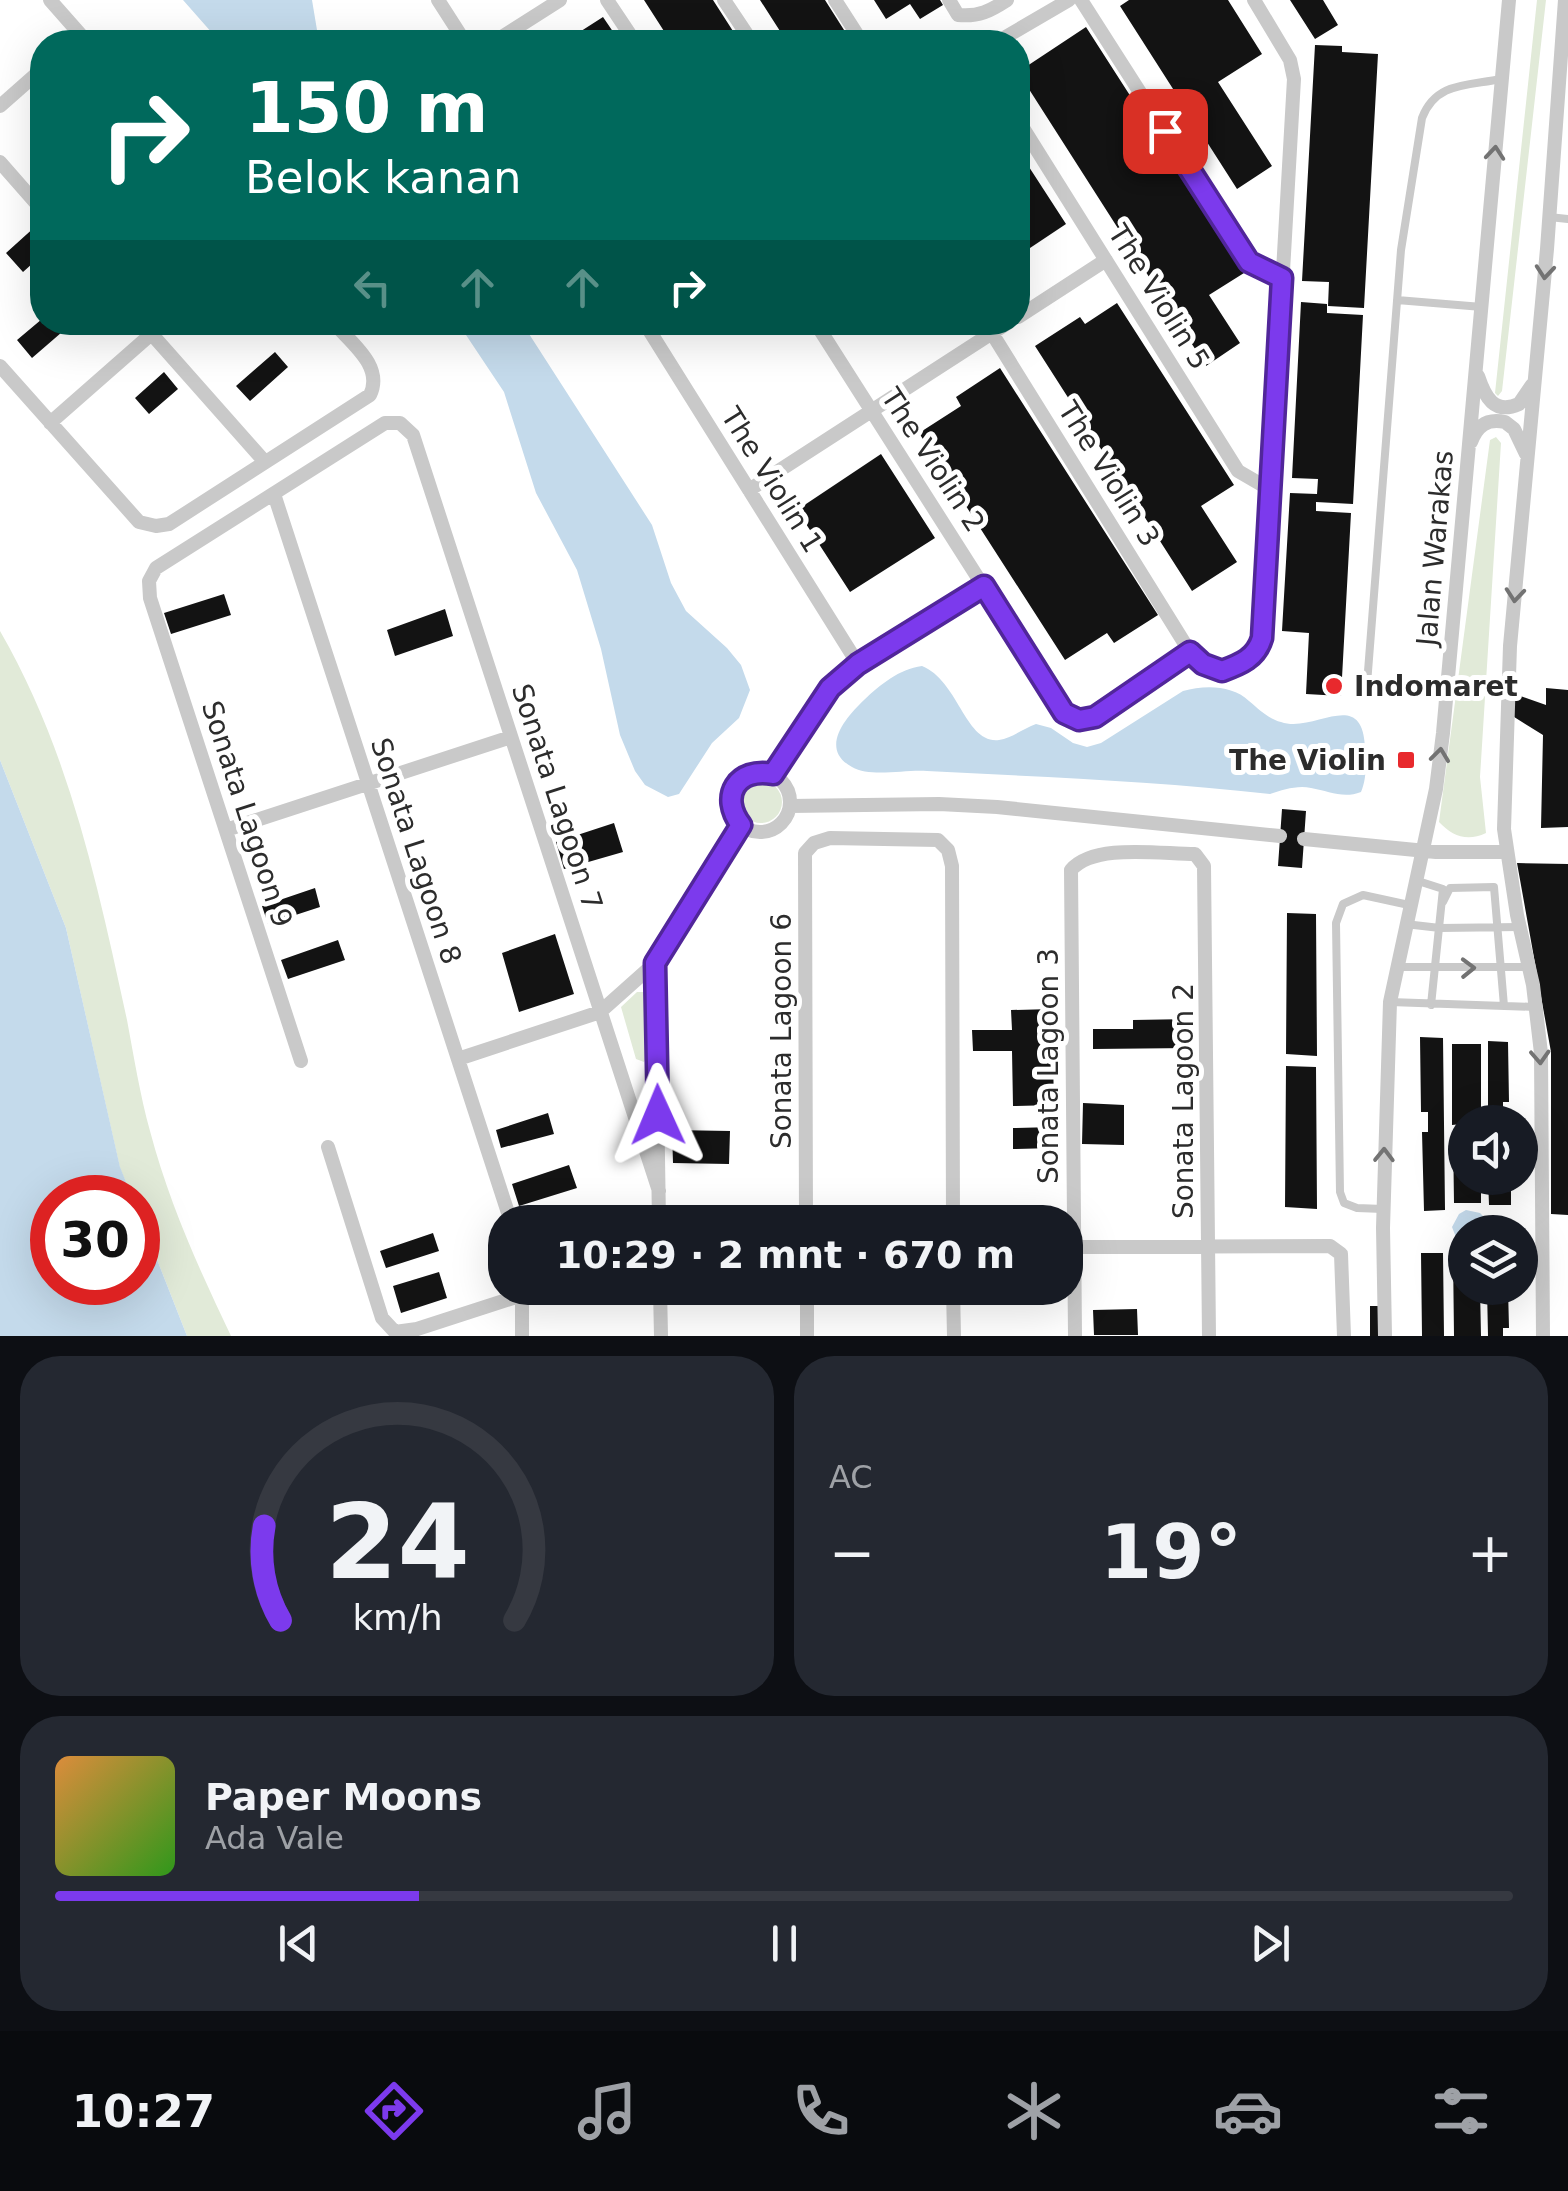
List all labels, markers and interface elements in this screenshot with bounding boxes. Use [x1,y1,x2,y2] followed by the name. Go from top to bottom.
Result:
[245,67,488,149] text: 150 m
[80,70,210,200] icon: right
[1123,89,1208,174] pin
[1138,104,1193,159] icon: arrive
[1484,144,1506,160] one-way arrow
[245,151,521,204] text: Belok kanan
[1101,218,1217,375] street label: The Violin 5
[345,260,400,315] icon: left
[450,260,505,315] icon: ahead
[555,260,610,315] icon: ahead
[660,260,715,315] icon: right
[1534,264,1556,280] one-way arrow
[874,381,992,538] street label: The Violin 2
[1051,395,1167,552] street label: The Violin 3
[714,401,830,558] street label: The Violin 1
[1410,449,1460,649] street label: Jalan Warakas
[1504,588,1526,604] one-way arrow
[1354,670,1518,703] place label: Indomaret
[1323,675,1345,697] marker: Indomaret
[505,680,609,914] street label: Sonata Lagoon 7
[195,697,299,931] street label: Sonata Lagoon 9
[364,734,468,968] street label: Sonata Lagoon 8
[1229,744,1386,777] place label: The Violin
[1429,747,1450,763] one-way arrow
[1395,749,1417,771] marker: The Violin
[765,913,798,1149] street label: Sonata Lagoon 6
[1032,948,1065,1184] street label: Sonata Lagoon 3
[1460,957,1476,979] one-way arrow
[1167,983,1200,1219] street label: Sonata Lagoon 2
[1529,1049,1550,1065] one-way arrow
[606,1063,710,1167] position arrow
[1448,1105,1538,1305] map controls
[1448,1105,1538,1195] button: sound
[1374,1147,1395,1163] one-way arrow
[30,1175,160,1305] speed limit sign: 30
[1448,1215,1538,1305] button: layers
[556,1233,1015,1277] text: 10:29 · 2 mnt · 670 m
[829,1458,873,1496] text: AC
[325,1481,469,1603] text: 24
[1100,1508,1242,1596] text: 19°
[829,1521,875,1585] text: −
[1467,1521,1513,1585] text: +
[352,1597,442,1638] text: km/h
[205,1775,482,1819] text: Paper Moons
[205,1819,344,1857] text: Ada Vale
[271,1916,326,1971] icon: previous
[757,1916,812,1971] icon: pause
[1243,1916,1298,1971] icon: next
[359,2076,429,2146] icon: directions
[572,2076,642,2146] icon: music
[786,2076,856,2146] icon: phone
[999,2076,1069,2146] icon: climate
[1213,2076,1283,2146] icon: car
[1426,2076,1496,2146] icon: filters
[72,2085,215,2138] text: 10:27

